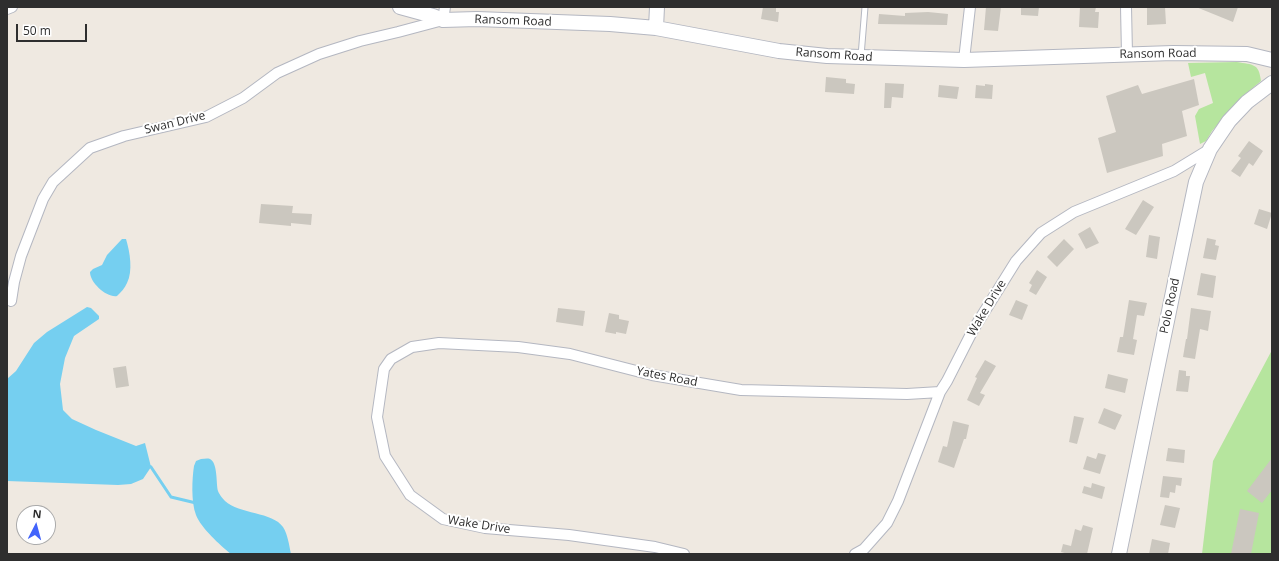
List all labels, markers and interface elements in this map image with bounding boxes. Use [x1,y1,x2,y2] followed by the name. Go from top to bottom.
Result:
[474,12,552,30] street label: Ransom Road
[18,16,89,42] scale bar
[23,22,51,39] text: 50 m
[795,45,873,65] street label: Ransom Road
[1119,46,1197,62] street label: Ransom Road
[143,108,207,138] street label: Swan Drive
[965,277,1009,339] street label: Wake Drive
[1157,277,1183,335] street label: Polo Road
[635,364,699,390] street label: Yates Road
[16,505,56,545] north arrow
[32,506,42,521] text: N
[447,513,511,537] street label: Wake Drive

